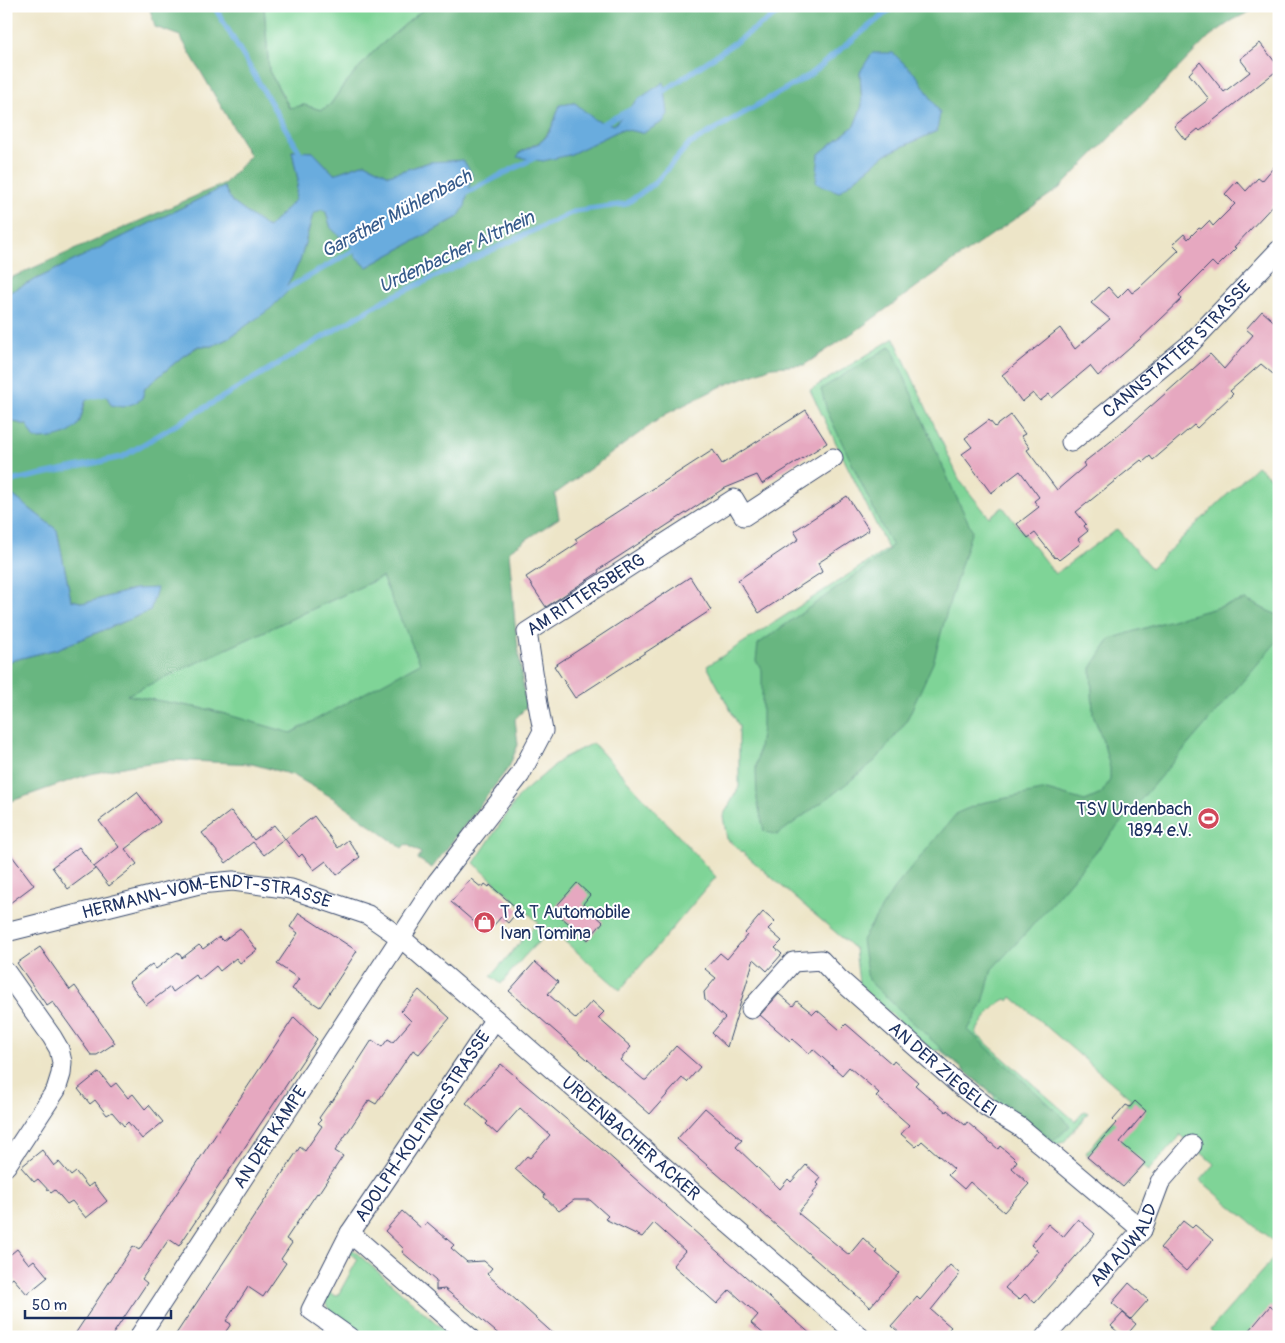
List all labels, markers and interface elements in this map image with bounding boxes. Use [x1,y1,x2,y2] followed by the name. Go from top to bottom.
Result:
[317,164,477,264] water label: Garather Mühlenbach
[375,205,539,298] water label: Urdenbacher Altrhein
[1098,276,1256,423] street label: CANNSTATTER STRASSE
[522,548,650,641] street label: AM RITTERSBERG
[1076,798,1192,842] place label: TSV Urdenbach 1894 e.V.
[1196,807,1220,831] sports icon: TSV Urdenbach 1894 e.V.
[80,870,334,925] street label: HERMANN-VOM-ENDT-STRASSE
[500,901,630,945] place label: T & T Automobile Ivan Tomina
[472,910,496,934] shop icon: T & T Automobile Ivan Tomina
[884,1017,1001,1122] street label: AN DER ZIEGELEI
[350,1026,496,1226] street label: ADOLPH-KOLPING-STRASSE
[556,1072,705,1206] street label: URDENBACHER ACKER
[228,1082,312,1193] street label: AN DER KÄMPE
[1085,1200,1163,1292] street label: AM AUWALD
[25,1288,171,1320] scale bar
[32,1296,67,1315] text: 50 m

